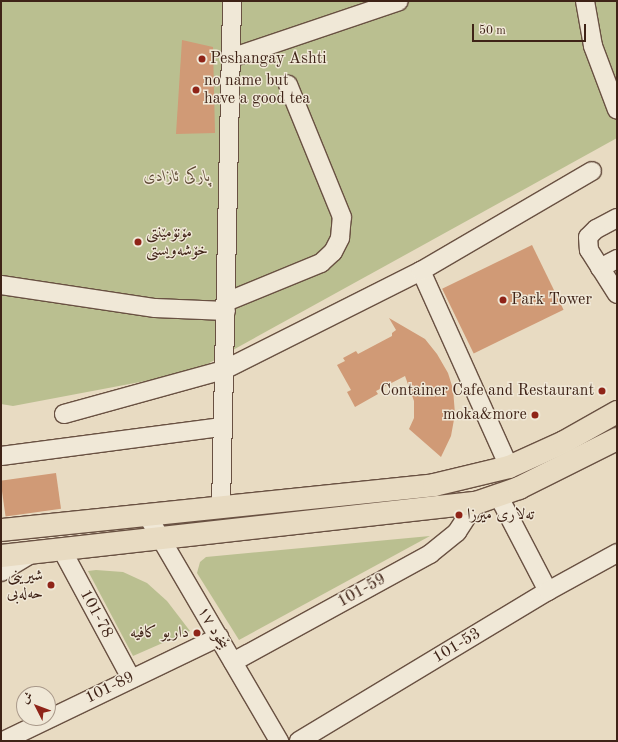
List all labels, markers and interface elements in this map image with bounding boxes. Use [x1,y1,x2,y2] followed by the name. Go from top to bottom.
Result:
[474,16,588,42] scale bar
[479,25,506,37] text: 50 m
[210,49,327,69] place label: Peshangay Ashti
[197,54,207,64] marker: Peshangay Ashti
[204,71,310,109] place label: no name but have a good tea
[191,85,201,95] marker: no name but have a good tea
[144,167,210,187] park label: پارکی ئازادی
[146,223,208,261] place label: مۆنۆمێنتی خۆشەویستی
[133,237,143,247] marker: مۆنۆمێنتی خۆشەویستی
[511,290,592,310] place label: Park Tower
[498,295,508,305] marker: Park Tower
[380,381,594,401] place label: Container Cafe and Restaurant
[597,386,607,396] marker: Container Cafe and Restaurant
[443,405,527,425] place label: moka&more
[530,410,540,420] marker: moka&more
[467,505,534,525] place label: تەلاری میرزا
[454,510,464,520] marker: تەلاری میرزا
[7,566,43,604] place label: شیرینی حەلەبی
[334,570,390,612] street label: 101-59
[46,580,56,590] marker: شیرینی حەلەبی
[75,586,117,642] street label: 101-78
[193,603,233,653] street label: بێخود ١٧
[130,623,189,643] place label: داریو کافیە
[430,624,484,668] street label: 101-53
[192,628,202,638] marker: داریو کافیە
[82,668,138,708] street label: 101-89
[16,686,56,726] north arrow
[20,691,35,706] text: ش

